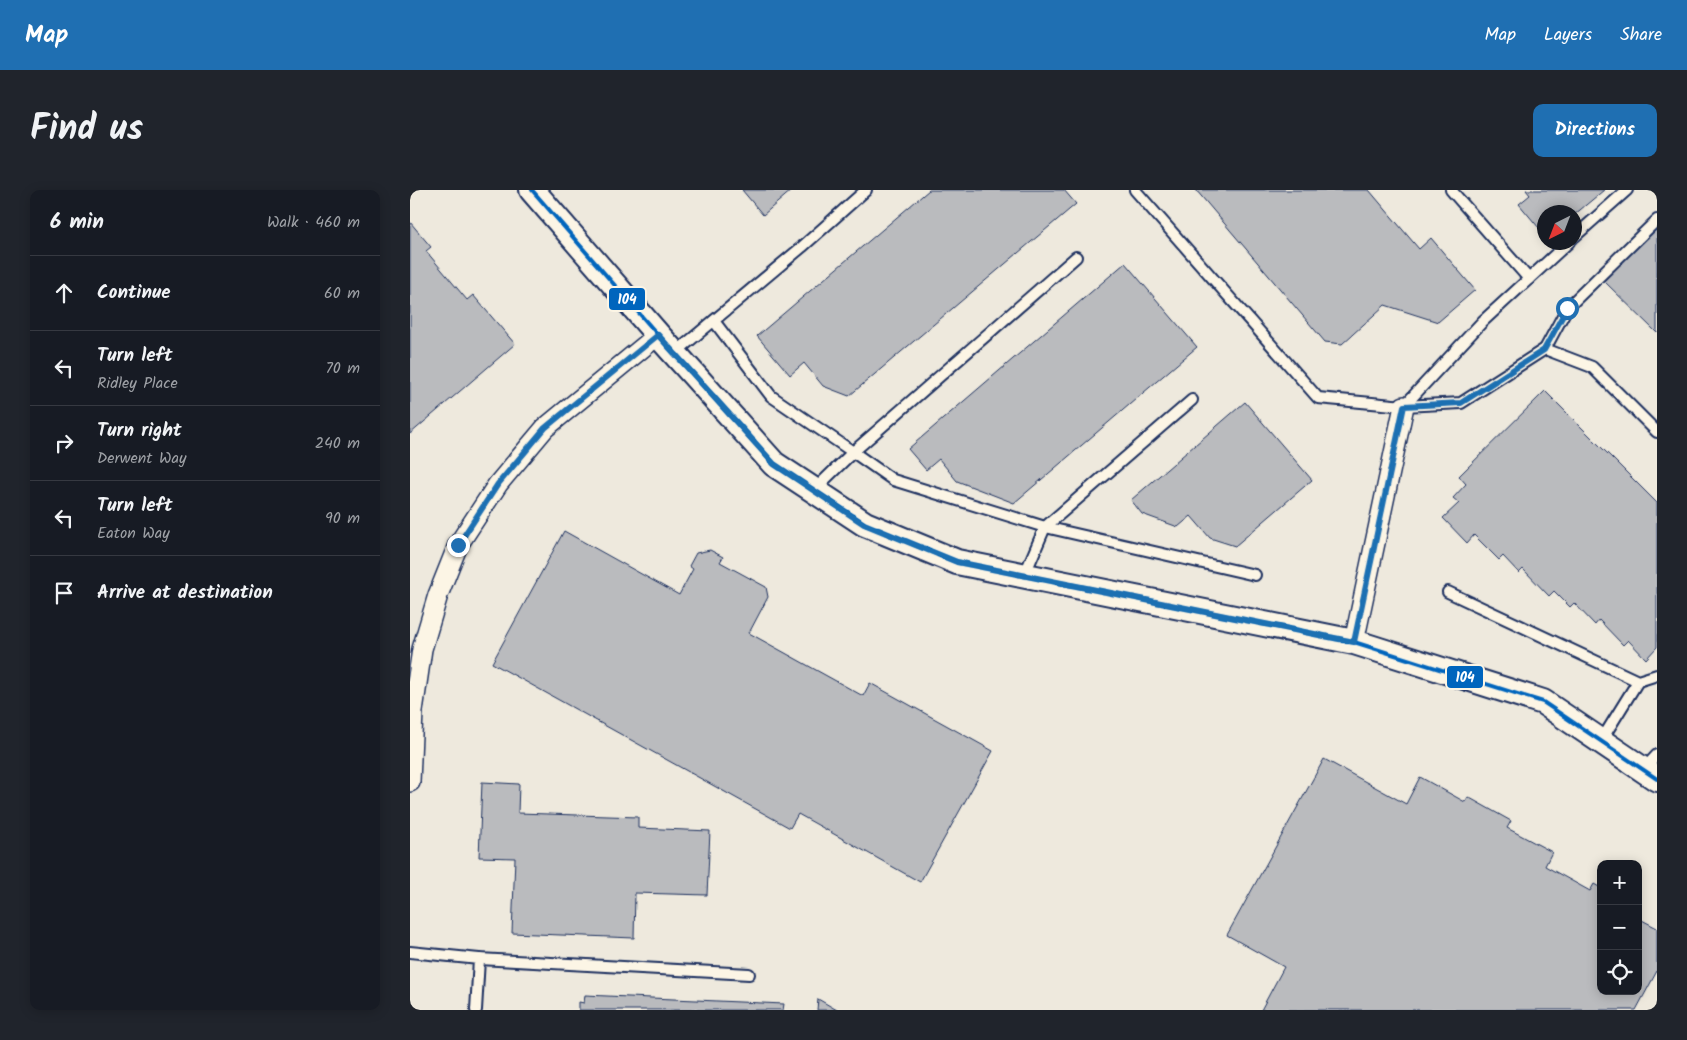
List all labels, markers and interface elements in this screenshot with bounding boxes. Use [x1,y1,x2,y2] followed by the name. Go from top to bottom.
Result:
[25,16,68,55] text: Map
[1485,21,1516,50] text: Map
[1544,21,1592,50] text: Layers
[1620,21,1662,50] text: Share
[30,102,143,158] text: Find us
[1533,104,1657,157] button: Directions
[1537,205,1582,250] north arrow
[50,206,104,239] text: 6 min
[267,210,360,235] text: Walk · 460 m
[97,278,170,308] text: Continue
[50,279,78,307] icon: ahead
[324,281,360,306] text: 60 m
[608,287,646,311] line badge: 104
[617,289,637,311] text: 104
[1556,297,1579,320] route start
[97,341,172,371] text: Turn left
[50,354,78,382] icon: left
[325,356,360,381] text: 70 m
[97,371,178,396] text: Ridley Place
[97,416,182,446] text: Turn right
[50,429,78,457] icon: right
[315,431,360,456] text: 240 m
[97,446,186,471] text: Derwent Way
[97,491,172,521] text: Turn left
[50,504,78,532] icon: left
[325,506,360,531] text: 90 m
[97,521,170,546] text: Eaton Way
[447,534,470,557] route end
[97,578,273,608] text: Arrive at destination
[50,579,78,607] icon: arrive
[1446,665,1484,689] line badge: 104
[1455,667,1475,689] text: 104
[1597,860,1642,995] map controls
[1597,860,1642,905] button: +
[1597,905,1642,950] button: −
[1597,950,1642,995] button: locate

